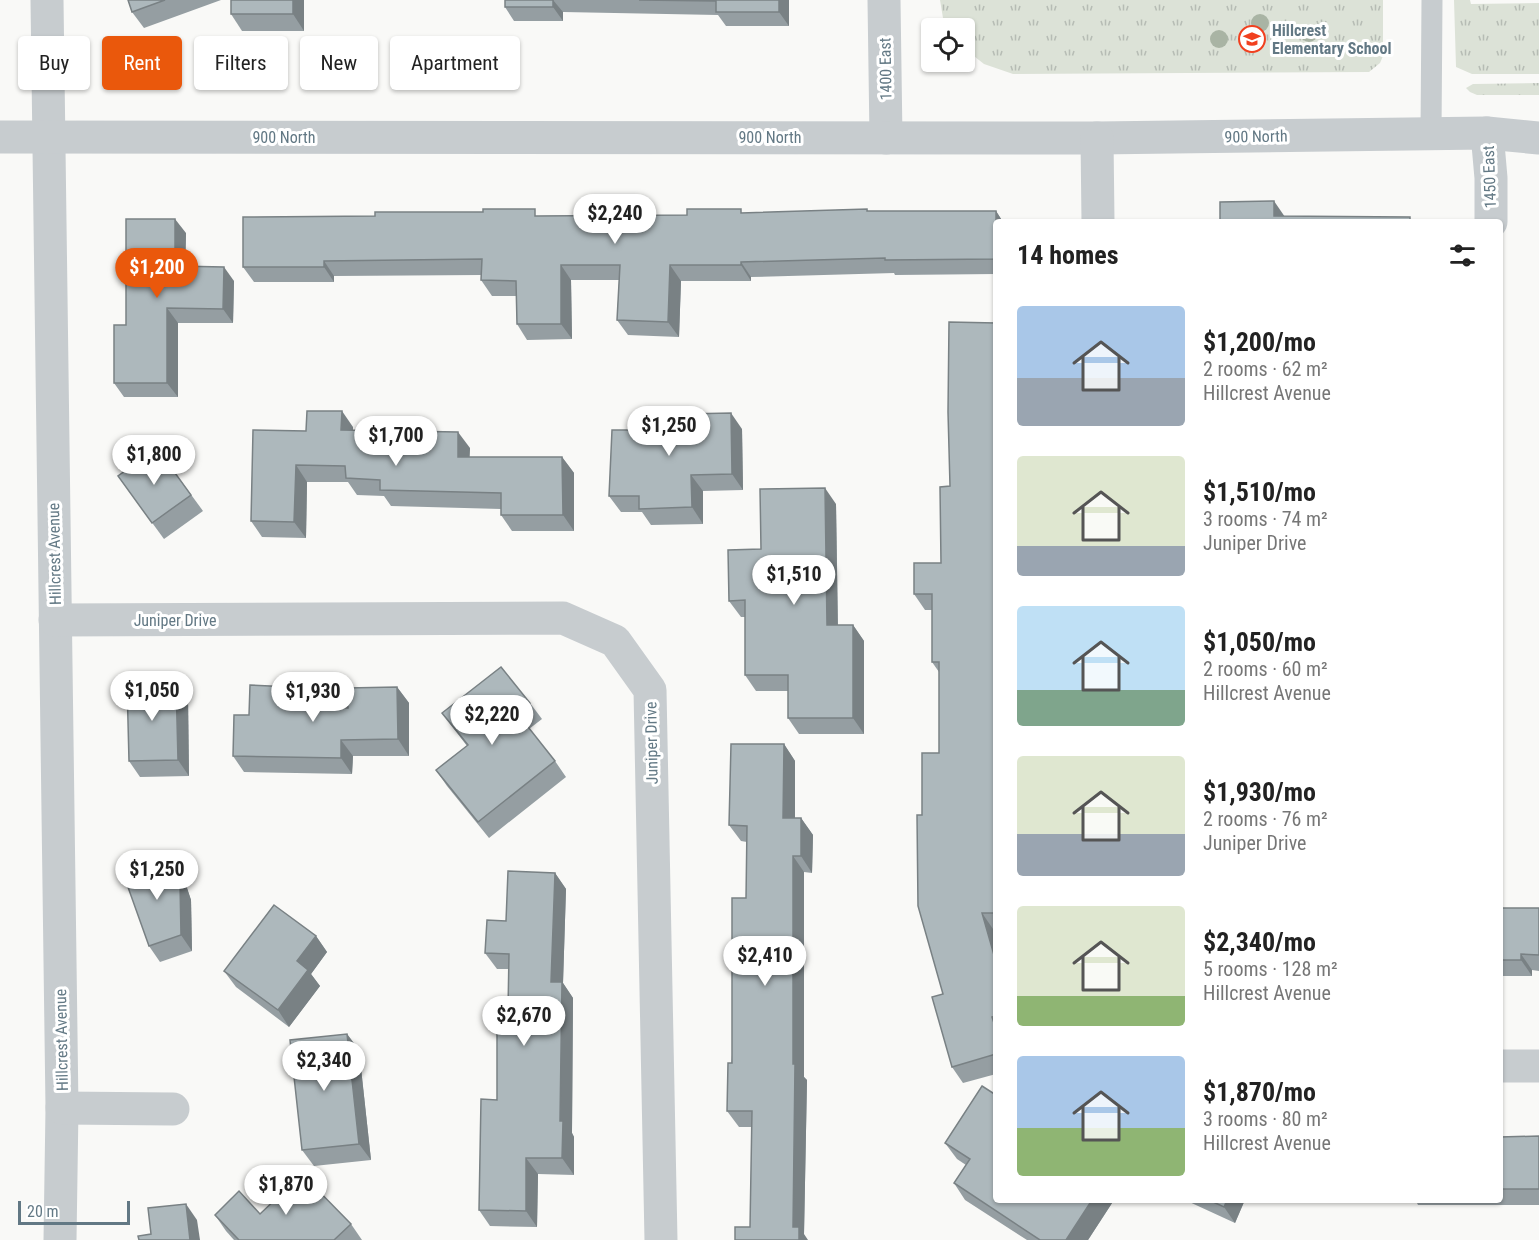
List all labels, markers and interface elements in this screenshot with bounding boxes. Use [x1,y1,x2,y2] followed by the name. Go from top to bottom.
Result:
[921,18,975,72] map controls
[921,18,975,72] button: locate
[1272,21,1391,58] place label: Hillcrest Elementary School
[1237,24,1267,54] school or university icon: Hillcrest Elementary School
[18,36,90,90] chip: Buy
[102,36,182,90] chip: Rent
[194,36,288,90] chip: Filters
[300,36,378,90] chip: New
[390,36,520,90] chip: Apartment
[875,37,896,101] street label: 1400 East
[1224,126,1288,147] street label: 900 North
[252,128,316,147] street label: 900 North
[738,128,802,147] street label: 900 North
[1479,145,1500,209] street label: 1450 East
[566,194,664,245] pin: $2,240
[587,201,643,225] text: $2,240
[1446,239,1479,272] icon: filters
[1017,240,1119,270] text: 14 homes
[108,248,206,299] pin: $1,200
[129,255,185,279] text: $1,200
[1203,327,1316,357] text: $1,200/mo
[1065,330,1137,402] icon: home
[1203,357,1328,381] text: 2 rooms · 62 m²
[1203,381,1331,405] text: Hillcrest Avenue
[620,406,718,457] pin: $1,250
[641,413,697,437] text: $1,250
[347,416,445,467] pin: $1,700
[368,423,424,447] text: $1,700
[105,435,203,486] pin: $1,800
[126,442,182,466] text: $1,800
[1203,477,1316,507] text: $1,510/mo
[1065,480,1137,552] icon: home
[44,503,65,605] street label: Hillcrest Avenue
[1203,507,1328,531] text: 3 rooms · 74 m²
[1203,531,1306,555] text: Juniper Drive
[745,555,843,606] pin: $1,510
[766,562,822,586] text: $1,510
[134,611,216,630] street label: Juniper Drive
[1203,627,1316,657] text: $1,050/mo
[1065,630,1137,702] icon: home
[1203,657,1328,681] text: 2 rooms · 60 m²
[103,671,201,722] pin: $1,050
[264,672,362,723] pin: $1,930
[124,678,180,702] text: $1,050
[285,679,341,703] text: $1,930
[1203,681,1331,705] text: Hillcrest Avenue
[443,695,541,746] pin: $2,220
[641,701,662,785] street label: Juniper Drive
[464,702,520,726] text: $2,220
[1203,777,1316,807] text: $1,930/mo
[1065,780,1137,852] icon: home
[1203,807,1328,831] text: 2 rooms · 76 m²
[1203,831,1306,855] text: Juniper Drive
[108,850,206,901] pin: $1,250
[129,857,185,881] text: $1,250
[1203,927,1316,957] text: $2,340/mo
[1065,930,1137,1002] icon: home
[716,936,814,987] pin: $2,410
[737,943,793,967] text: $2,410
[1203,957,1338,981] text: 5 rooms · 128 m²
[1203,981,1331,1005] text: Hillcrest Avenue
[51,989,72,1091] street label: Hillcrest Avenue
[475,996,573,1047] pin: $2,670
[496,1003,552,1027] text: $2,670
[275,1041,373,1092] pin: $2,340
[296,1048,352,1072] text: $2,340
[1203,1077,1316,1107] text: $1,870/mo
[1065,1080,1137,1152] icon: home
[1203,1107,1328,1131] text: 3 rooms · 80 m²
[1203,1131,1331,1155] text: Hillcrest Avenue
[237,1165,335,1216] pin: $1,870
[258,1172,314,1196] text: $1,870
[18,1198,130,1226] scale bar
[27,1202,59,1221] text: 20 m

